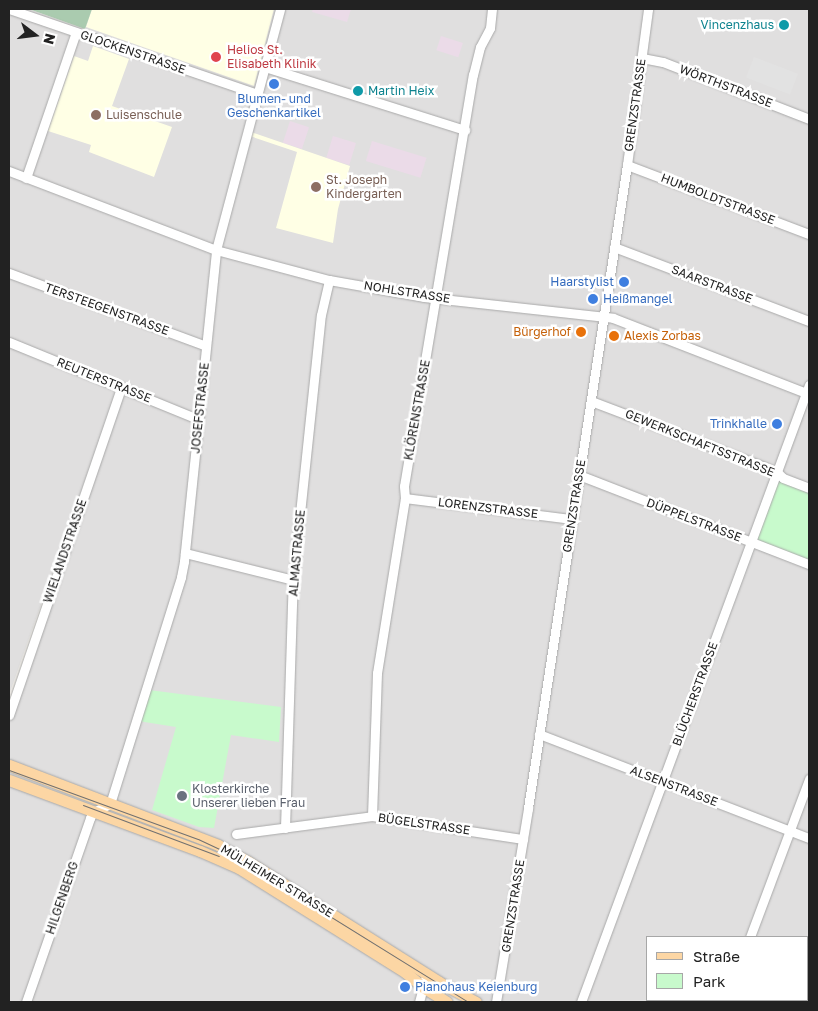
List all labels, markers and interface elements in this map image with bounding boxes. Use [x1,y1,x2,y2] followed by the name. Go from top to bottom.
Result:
[10,10,60,60] north arrow
[701,18,774,32] place label: Vincenzhaus
[778,19,790,31] marker: Vincenzhaus
[78,27,188,77] street label: GLOCKENSTRASSE
[40,32,60,46] text: N
[227,43,317,71] place label: Helios St. Elisabeth Klinik
[209,50,223,64] marker: Helios St. Elisabeth Klinik
[621,58,649,152] street label: GRENZSTRASSE
[677,62,775,110] street label: WÖRTHSTRASSE
[268,78,280,90] marker: Blumen- und Geschenkartikel
[368,84,434,98] place label: Martin Heix
[352,85,364,97] marker: Martin Heix
[227,92,321,120] place label: Blumen- und Geschenkartikel
[106,108,182,122] place label: Luisenschule
[90,109,102,121] marker: Luisenschule
[659,171,777,227] street label: HUMBOLDTSTRASSE
[326,173,402,201] place label: St. Joseph Kindergarten
[310,181,322,193] marker: St. Joseph Kindergarten
[669,262,755,306] street label: SAARSTRASSE
[550,275,614,289] place label: Haarstylist
[618,276,630,288] marker: Haarstylist
[363,278,451,306] street label: NOHLSTRASSE
[43,280,171,338] street label: TERSTEEGENSTRASSE
[603,292,672,306] place label: Heißmangel
[587,293,599,305] marker: Heißmangel
[513,325,571,339] place label: Bürgerhof
[575,326,587,338] marker: Bürgerhof
[624,329,701,343] place label: Alexis Zorbas
[608,330,620,342] marker: Alexis Zorbas
[55,354,153,406] street label: REUTERSTRASSE
[401,359,433,461] street label: KLÖRENSTRASSE
[188,362,212,454] street label: JOSEFSTRASSE
[623,406,777,480] street label: GEWERKSCHAFTSSTRASSE
[710,417,767,431] place label: Trinkhalle
[771,418,783,430] marker: Trinkhalle
[560,459,588,553] street label: GRENZSTRASSE
[437,495,539,521] street label: LORENZSTRASSE
[644,495,744,545] street label: DÜPPELSTRASSE
[40,497,90,605] street label: WIELANDSTRASSE
[286,509,308,597] street label: ALMASTRASSE
[669,640,721,748] street label: BLÜCHERSTRASSE
[628,763,720,809] street label: ALSENSTRASSE
[192,782,305,810] place label: Klosterkirche Unserer lieben Frau
[176,790,188,802] marker: Klosterkirche Unserer lieben Frau
[377,810,471,838] street label: BÜGELSTRASSE
[218,842,336,920] street label: MÜLHEIMER STRASSE
[499,859,527,953] street label: GRENZSTRASSE
[43,860,81,936] street label: HILGENBERG
[646,936,808,1001] legend
[693,947,740,965] text: Straße
[693,972,725,990] text: Park
[415,980,537,994] place label: Pianohaus Keienburg
[399,981,411,993] marker: Pianohaus Keienburg

